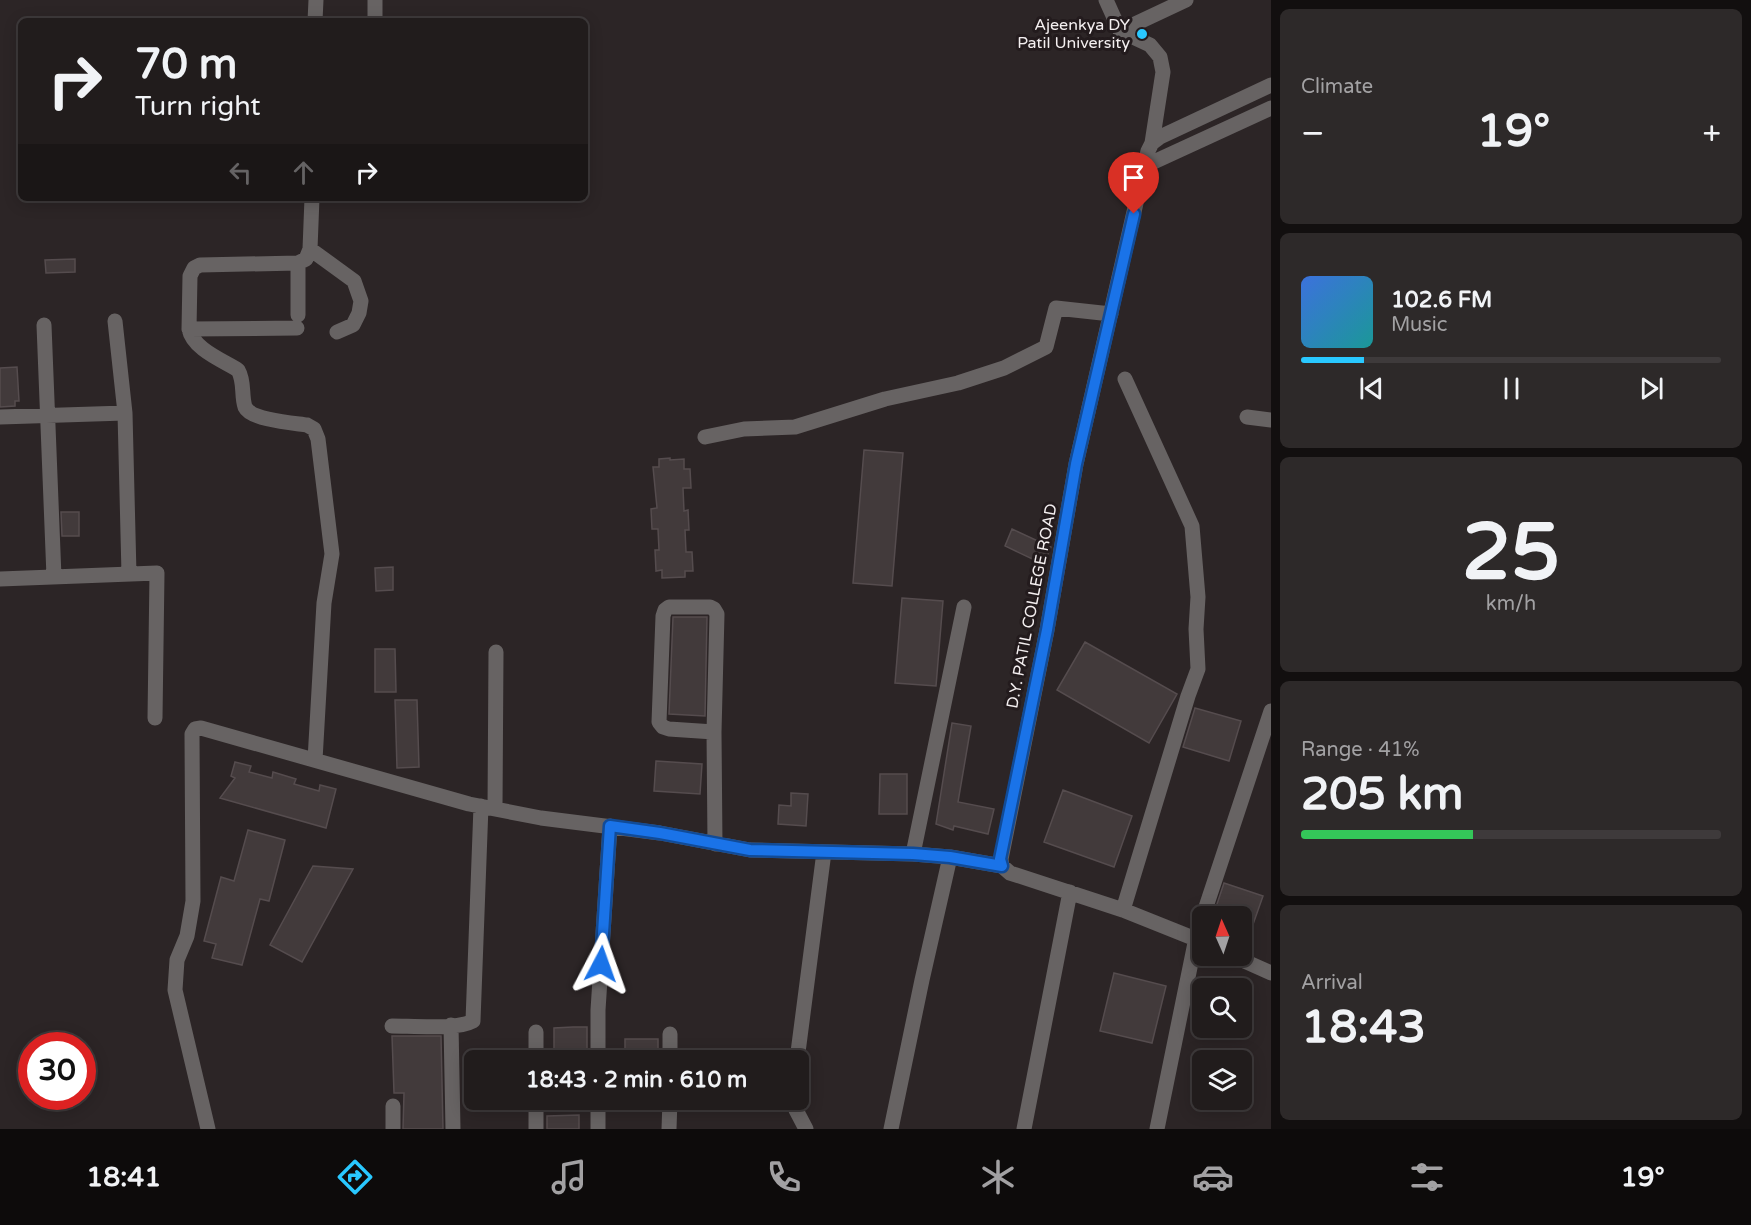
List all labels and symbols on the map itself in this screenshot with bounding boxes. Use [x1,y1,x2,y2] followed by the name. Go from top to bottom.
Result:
[1017,15,1130,53] place label: Ajeenkya DY Patil University
[1135,27,1149,41] marker: Ajeenkya DY Patil University
[1108,152,1159,214] pin
[1002,502,1062,710] street label: D.Y. PATIL COLLEGE ROAD
[1192,906,1252,966] north arrow
[569,932,633,996] position arrow
[18,1032,96,1110] speed limit sign: 30

